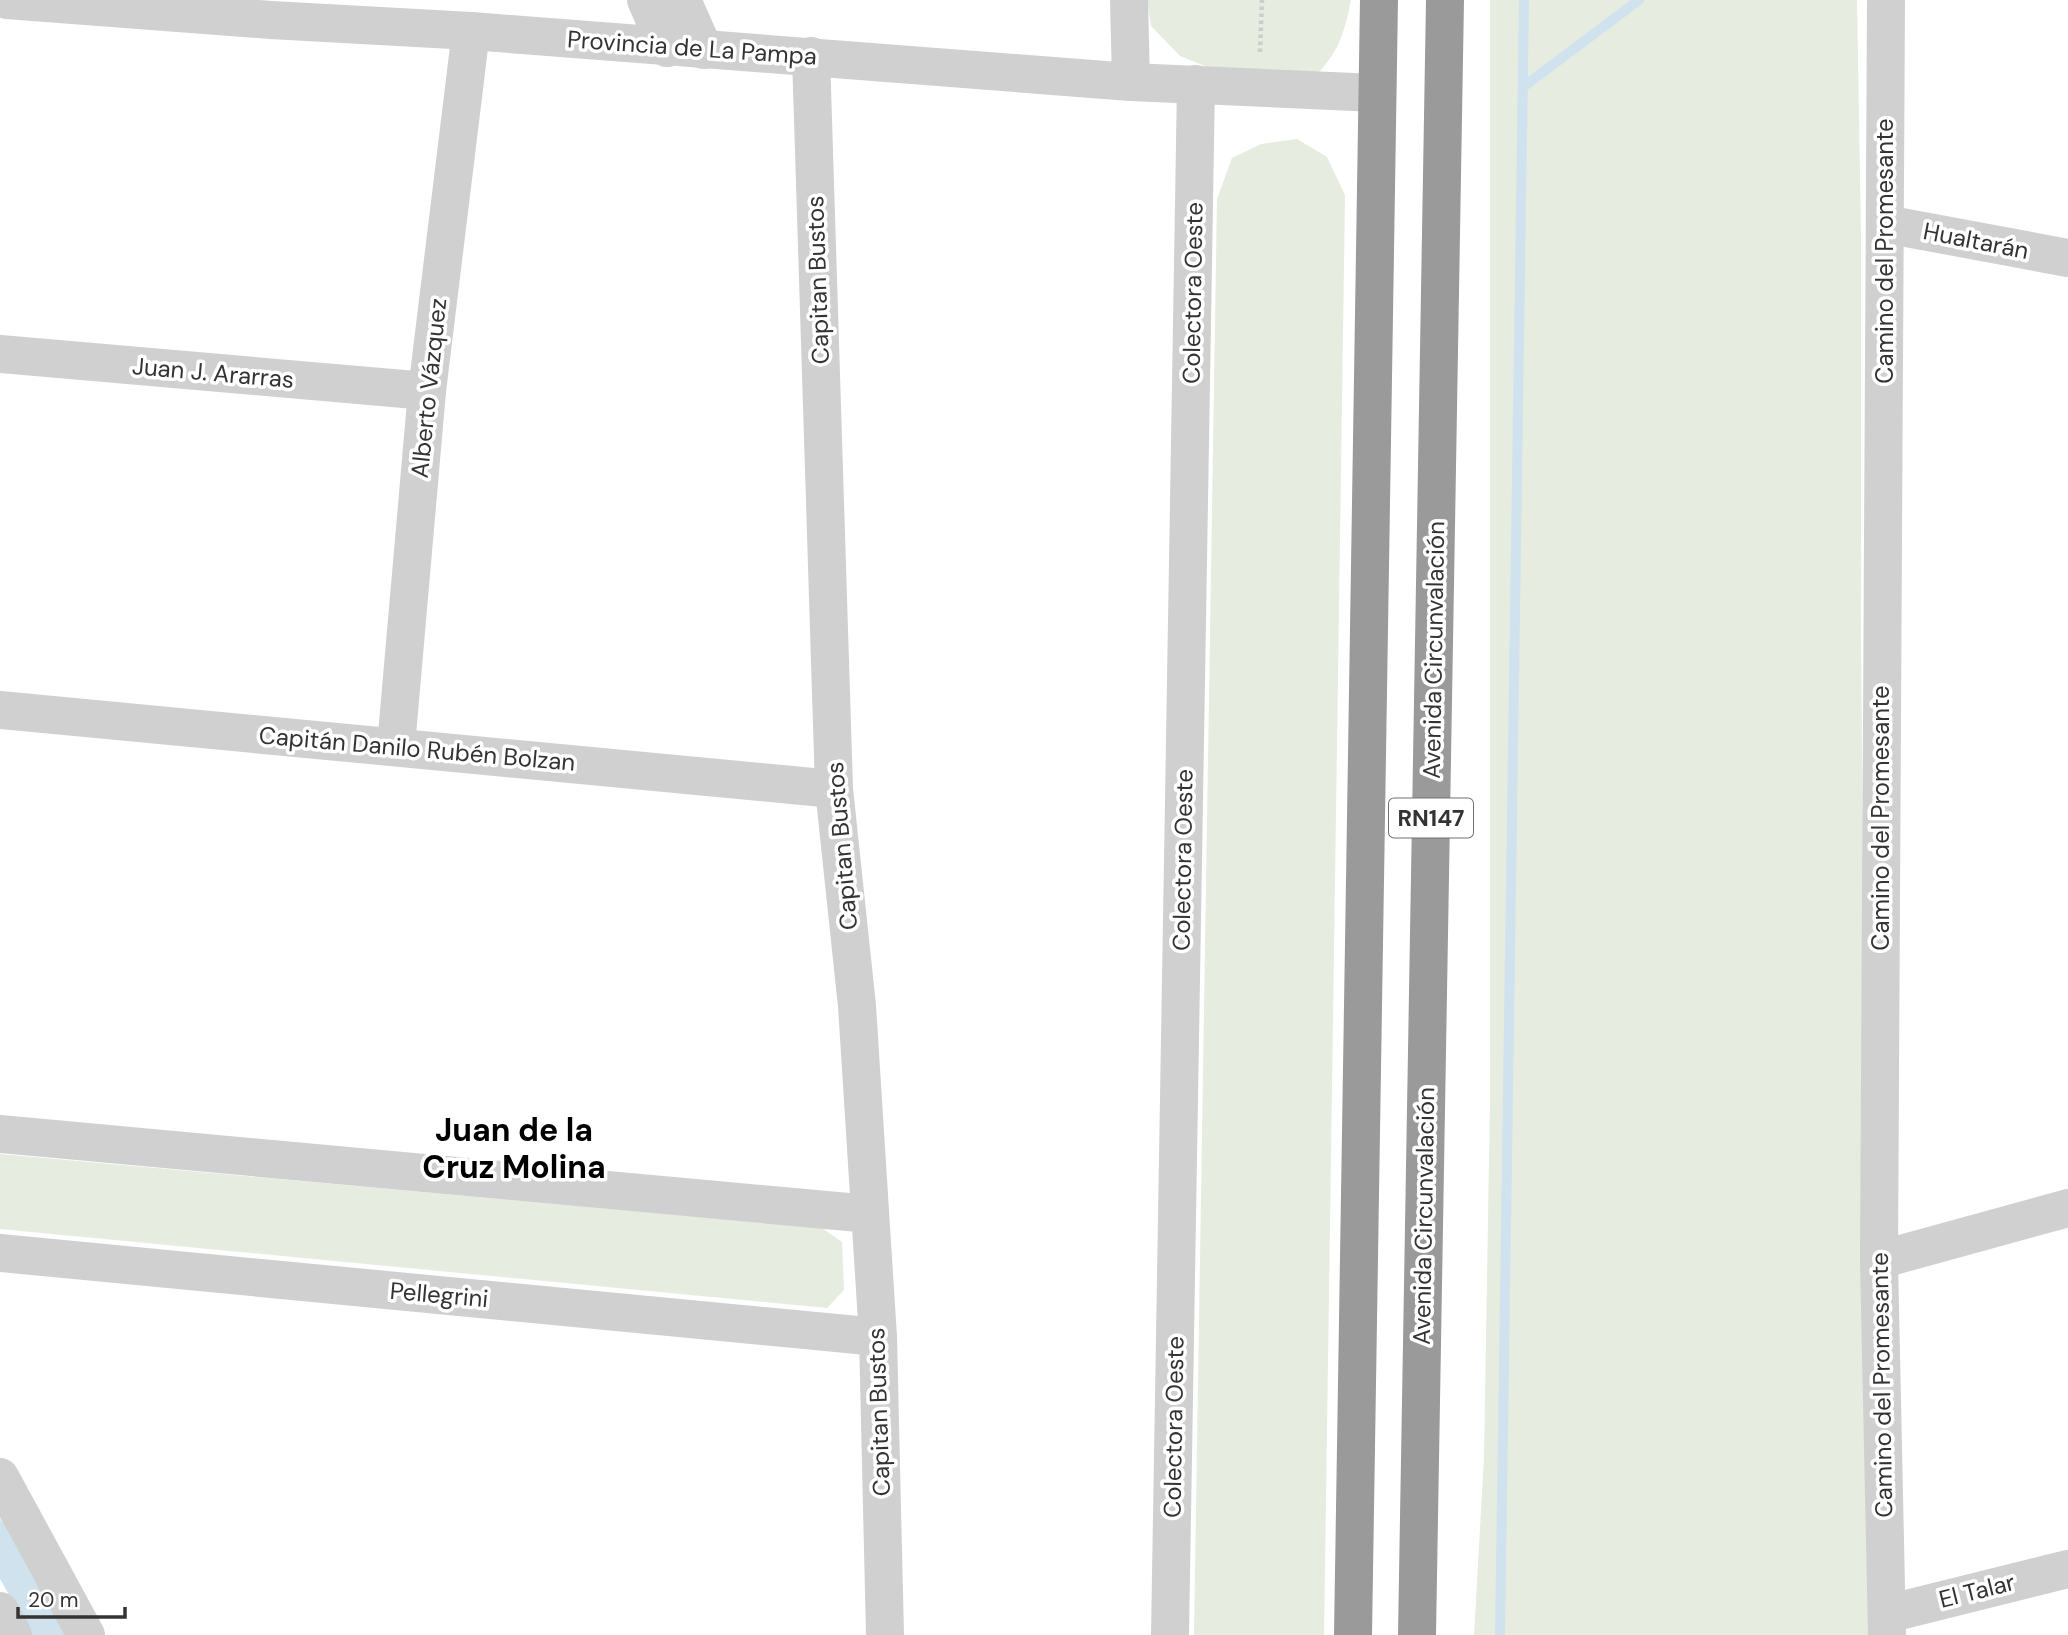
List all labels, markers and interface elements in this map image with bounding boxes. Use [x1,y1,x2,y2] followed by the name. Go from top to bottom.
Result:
[566,23,818,72] street label: Provincia de La Pampa
[1869,118,1900,384] street label: Camino del Promesante
[799,195,836,365] street label: Capitan Bustos
[1175,202,1210,384] street label: Colectora Oeste
[1921,215,2031,266] street label: Hualtarán
[404,296,453,479] street label: Alberto Vázquez
[131,350,295,395] street label: Juan J. Ararras
[1416,521,1451,779] street label: Avenida Circunvalación
[1865,685,1896,951] street label: Camino del Promesante
[258,719,577,778] street label: Capitán Danilo Rubén Bolzan
[819,761,864,931] street label: Capitan Bustos
[1165,769,1200,951] street label: Colectora Oeste
[1389,798,1473,838] road number: RN147
[1406,1087,1441,1345] street label: Avenida Circunvalación
[422,1109,606,1188] district label: Juan de la Cruz Molina
[1864,1252,1899,1518] street label: Camino del Promesante
[389,1275,490,1314] street label: Pellegrini
[860,1327,897,1497] street label: Capitan Bustos
[1156,1336,1191,1518] street label: Colectora Oeste
[1936,1566,2018,1615] street label: El Talar
[18,1576,124,1620] scale bar
[28,1586,79,1614] text: 20 m

